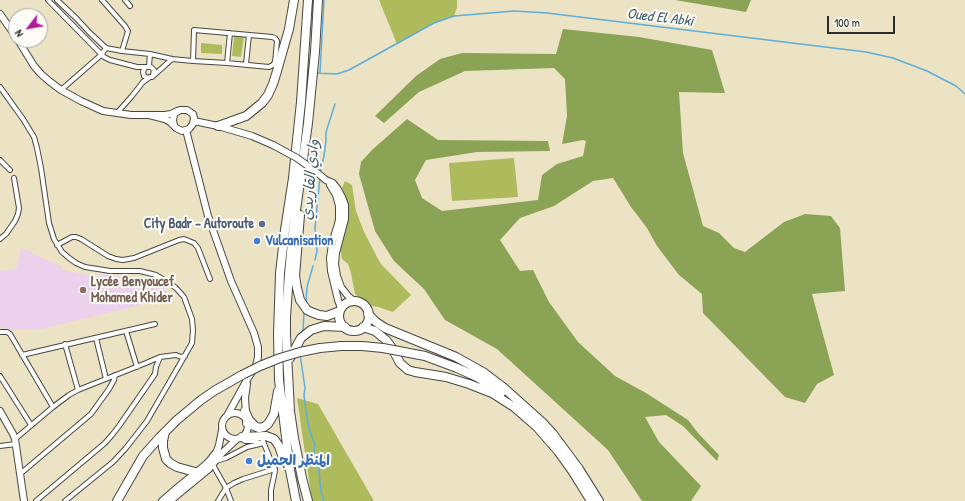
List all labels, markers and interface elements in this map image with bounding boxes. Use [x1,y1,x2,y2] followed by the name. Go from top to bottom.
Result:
[626,5,694,31] water label: Oued El Abki
[8,8,48,48] north arrow
[829,8,897,34] scale bar
[834,14,860,31] text: 100 m
[11,28,26,40] text: N
[298,139,324,221] water label: وادي القاريدي
[144,216,254,232] place label: City Badr - Autoroute
[257,219,267,229] marker: City Badr - Autoroute
[265,233,333,249] place label: Vulcanisation
[252,236,262,246] marker: Vulcanisation
[91,274,174,306] place label: Lycée Benyoucef Mohamed Khider
[78,285,88,295] marker: Lycée Benyoucef Mohamed Khider
[257,453,330,469] place label: المنظر الجميل
[244,456,254,466] marker: المنظر الجميل

